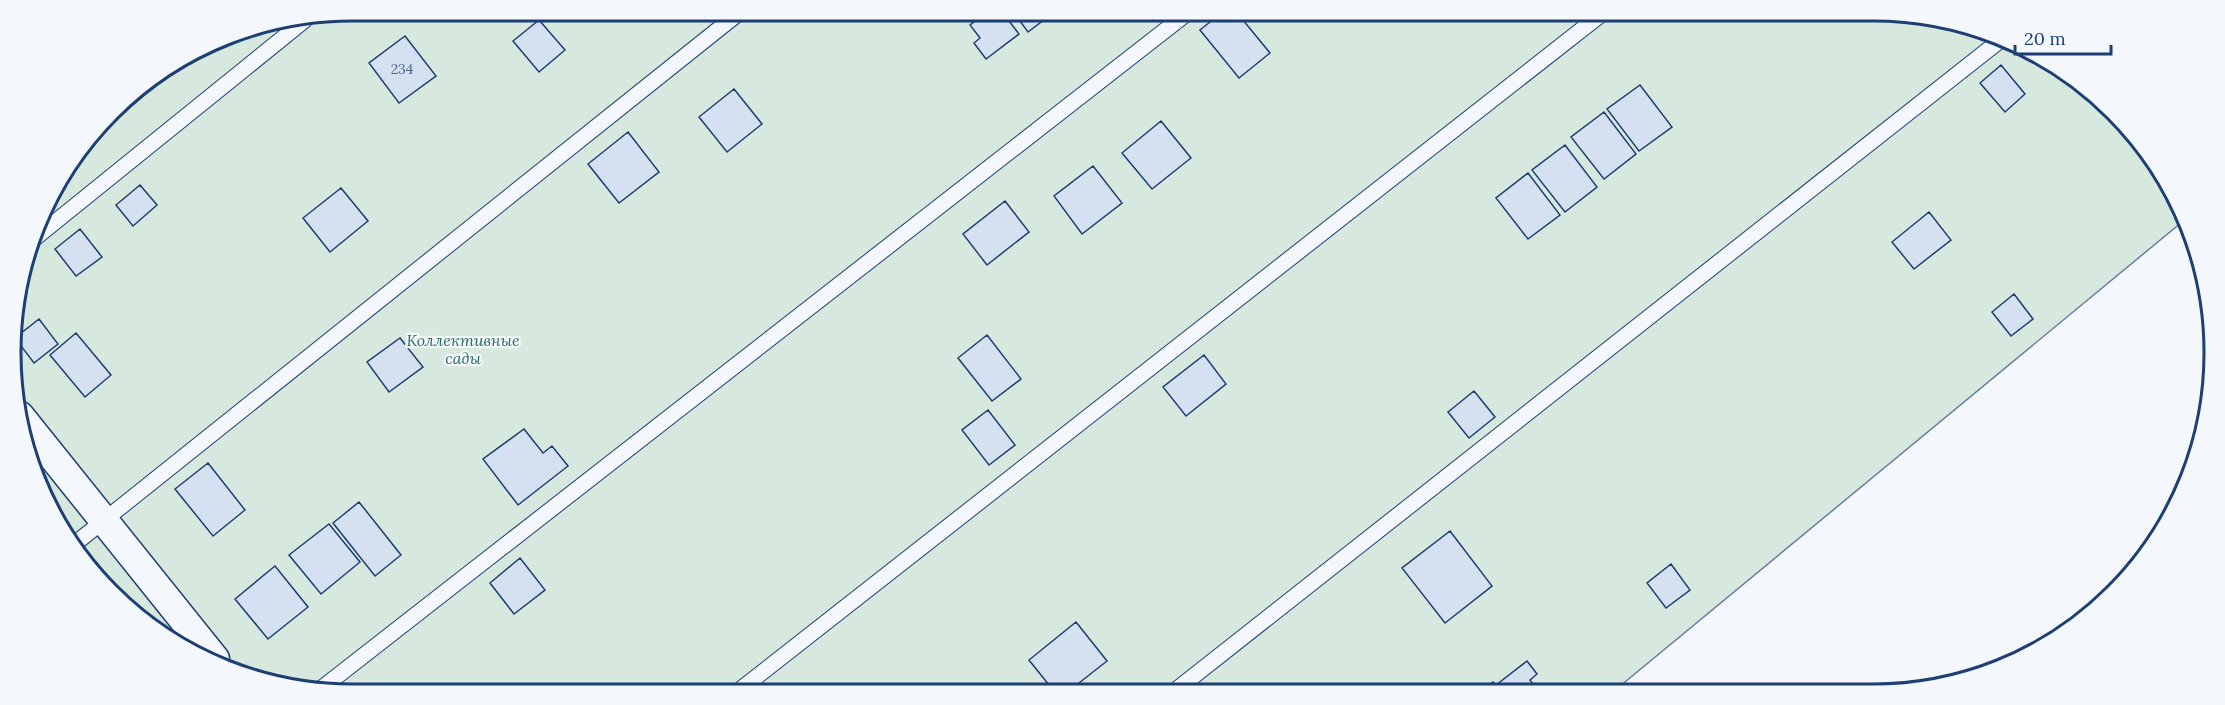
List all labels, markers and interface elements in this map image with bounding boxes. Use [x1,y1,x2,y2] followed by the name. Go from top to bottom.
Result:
[2015,18,2111,56] scale bar
[2024,27,2066,50] text: 20 m
[391,60,414,78] house number: 234
[406,330,520,368] park label: Коллективные сады

